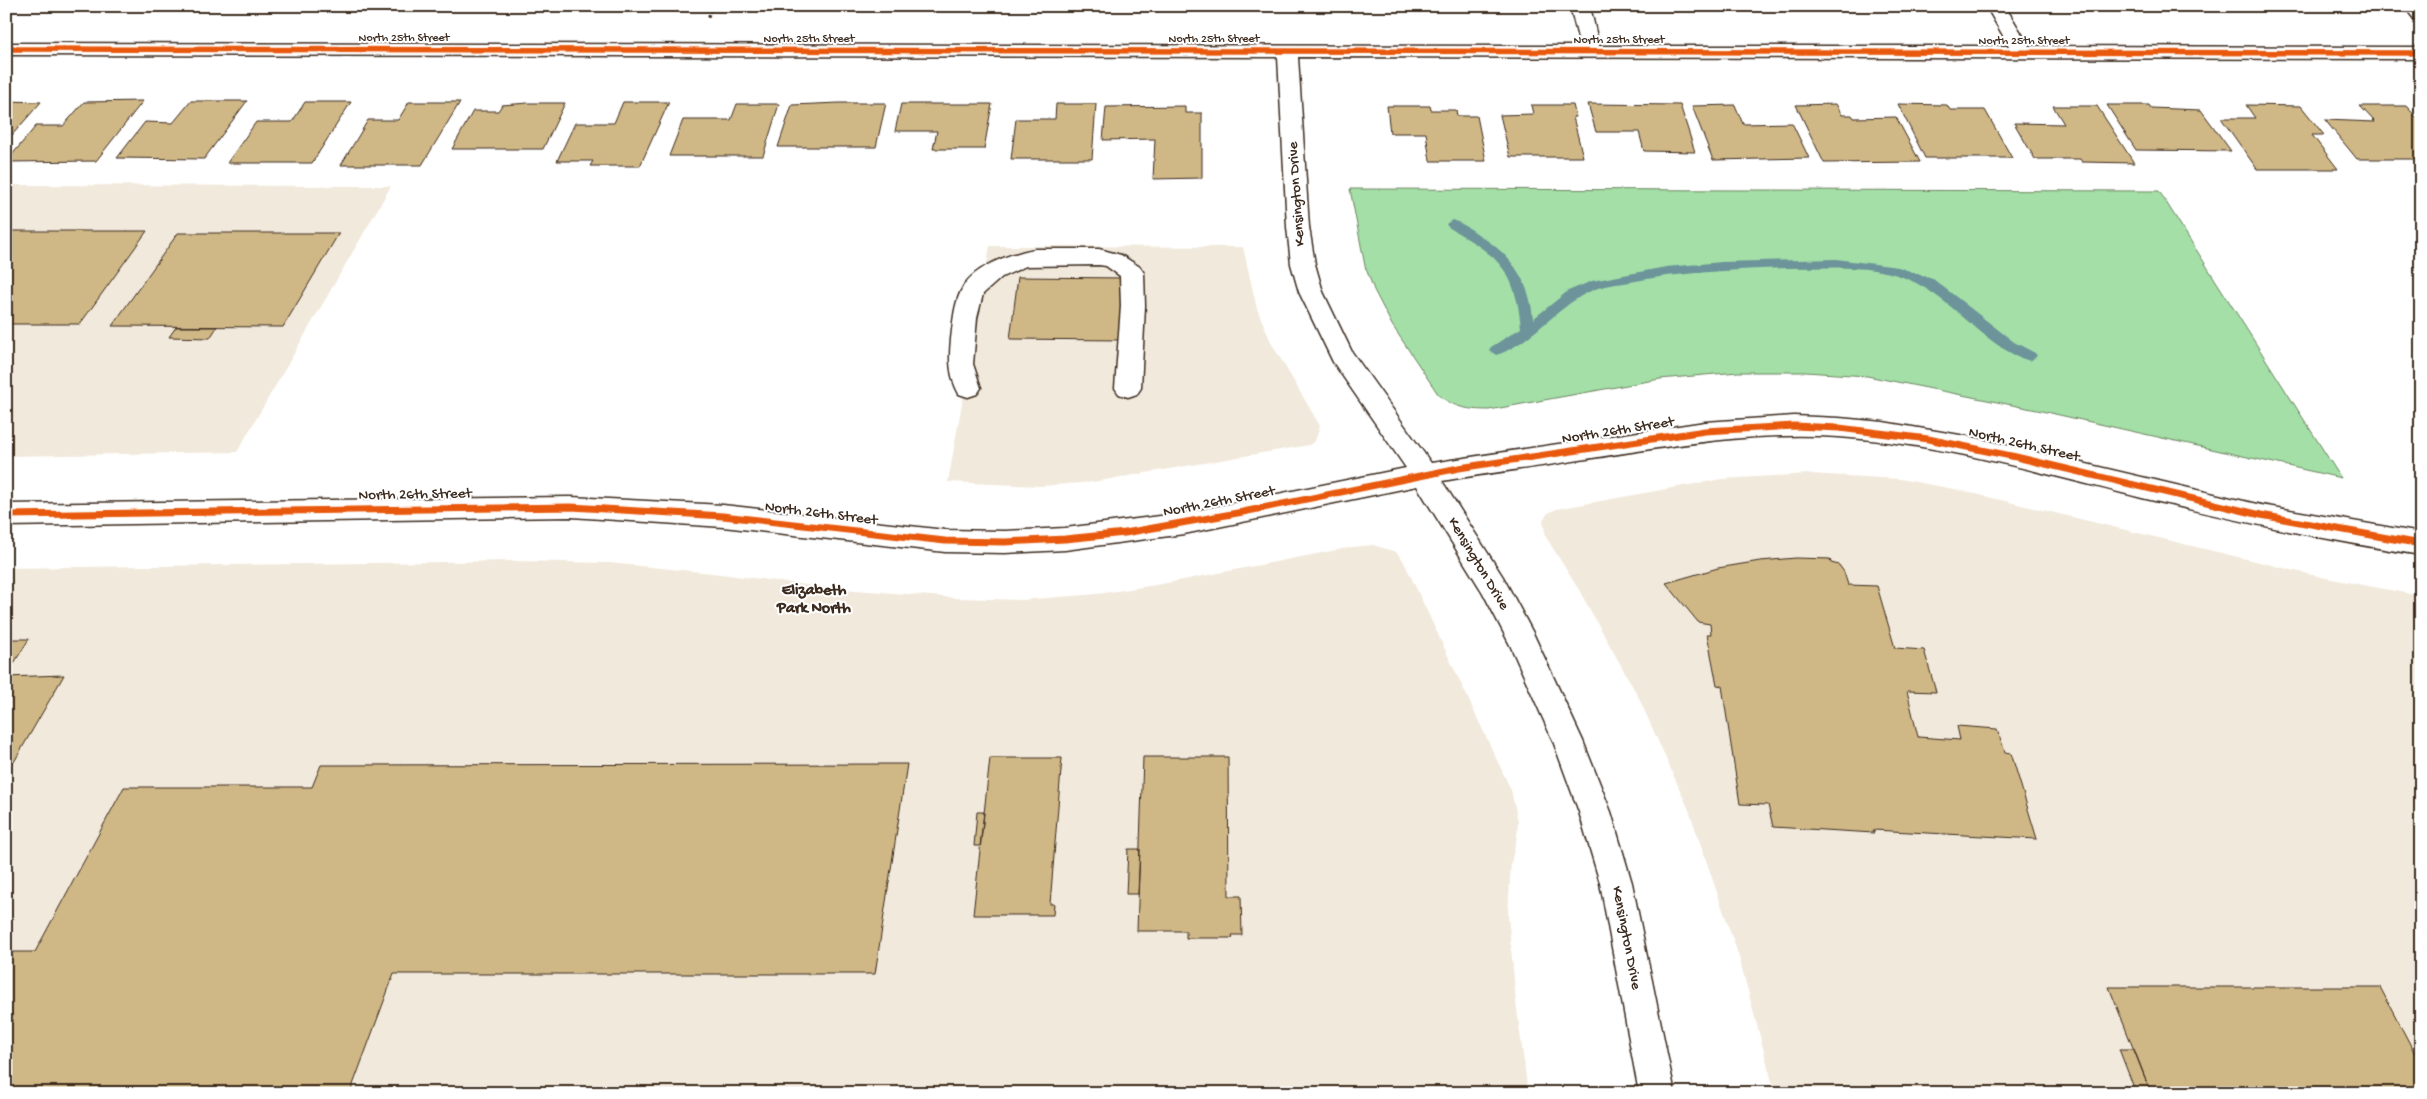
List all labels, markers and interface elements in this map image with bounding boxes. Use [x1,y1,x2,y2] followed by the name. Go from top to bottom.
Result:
[359,32,451,46] street label: North 25th Street
[764,33,856,47] street label: North 25th Street
[1169,33,1261,47] street label: North 25th Street
[1574,34,1666,48] street label: North 25th Street
[1979,35,2071,49] street label: North 25th Street
[1284,141,1310,247] street label: Kensington Drive
[1561,413,1677,449] street label: North 26th Street
[1967,423,2083,467] street label: North 26th Street
[1162,482,1278,522] street label: North 26th Street
[358,485,474,505] street label: North 26th Street
[764,498,880,530] street label: North 26th Street
[1443,514,1513,614] street label: Kensington Drive
[776,582,851,619] district label: Elizabeth Park North
[1607,885,1645,991] street label: Kensington Drive

